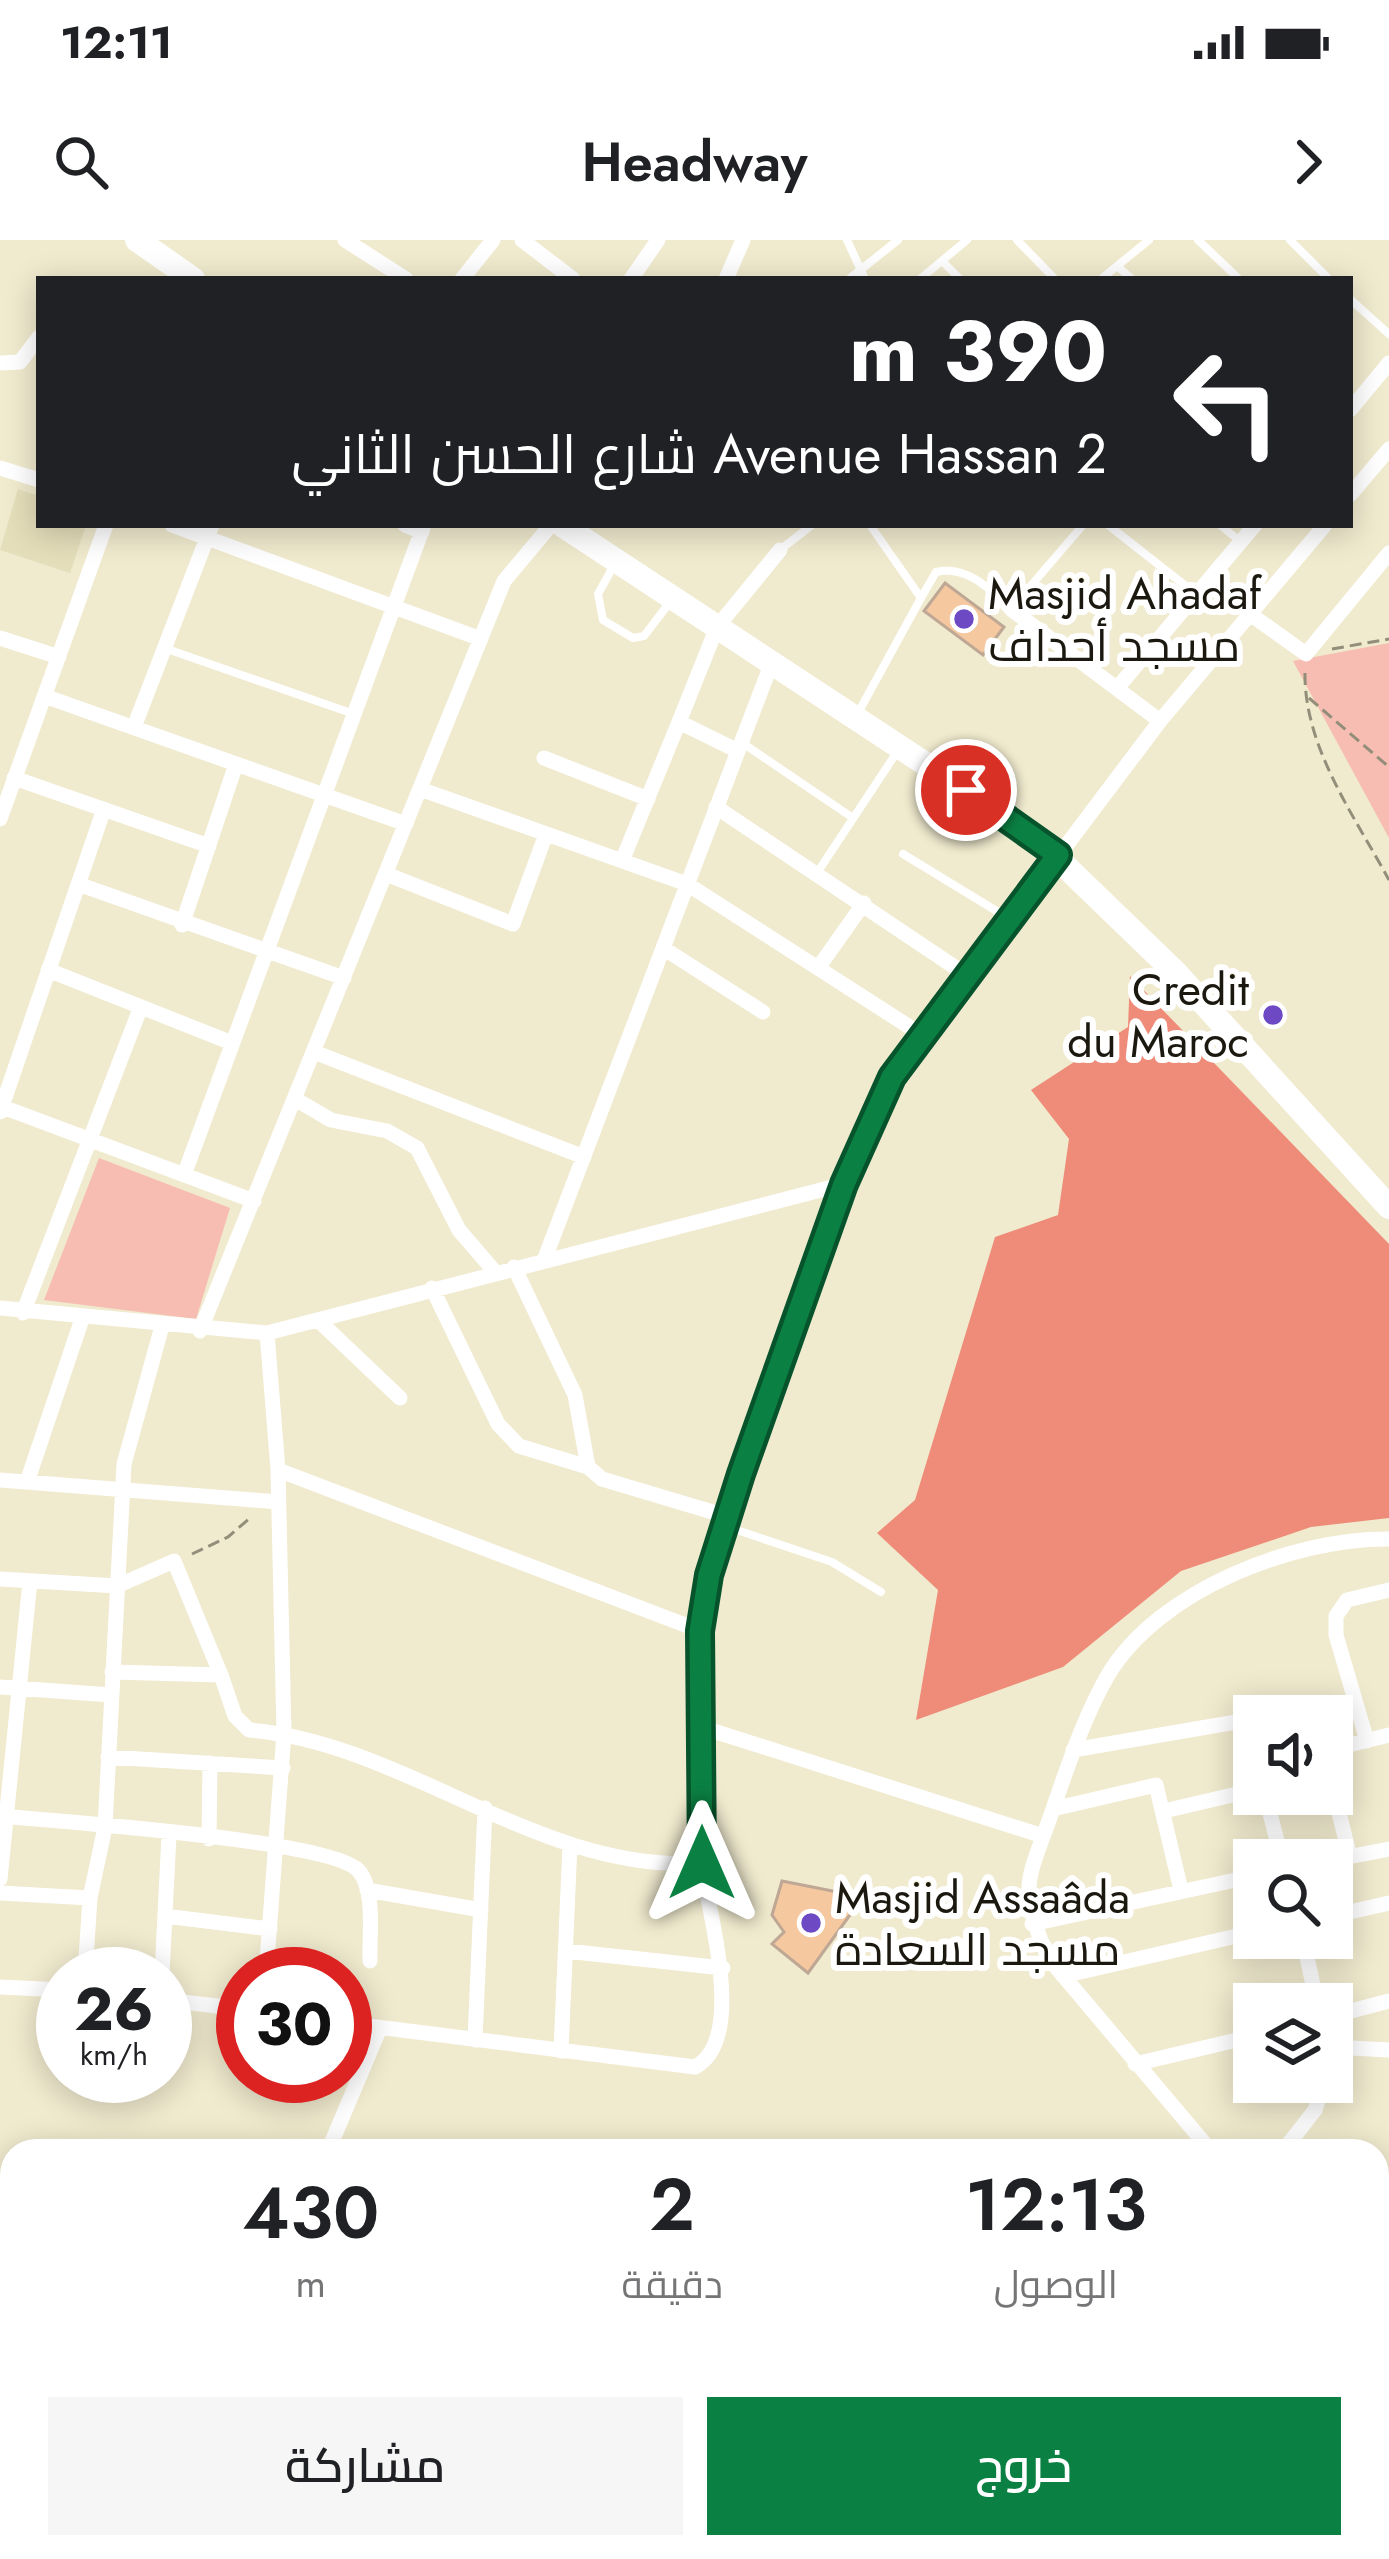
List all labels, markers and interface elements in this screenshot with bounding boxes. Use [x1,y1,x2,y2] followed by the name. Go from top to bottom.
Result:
[60,10,173,75] text: 12:11
[581,123,808,201] text: Headway
[48,129,114,195] icon: search
[1275,129,1341,195] icon: forward
[849,291,1107,413] text: 390 m
[1149,324,1305,480] icon: left
[292,415,1107,493] text: Avenue Hassan 2 شارع الحسن الثاني
[988,561,1263,678] place label: Masjid Ahadaf مسجد أحداف
[951,606,977,632] marker: Masjid Ahadaf مسجد أحداف
[915,739,1017,841] pin
[933,757,999,823] icon: arrive
[1067,957,1249,1074] place label: Credit du Maroc
[1260,1002,1286,1028] marker: Credit du Maroc
[1233,1695,1353,2103] map controls
[1233,1695,1353,1815] button: sound
[639,1800,765,1926] position arrow
[1233,1839,1353,1959] button: search
[835,1865,1130,1982] place label: Masjid Assaâda مسجد السعادة
[798,1910,824,1936] marker: Masjid Assaâda مسجد السعادة
[216,1947,372,2103] speed limit sign: 30
[74,1966,154,2053] text: 26
[1233,1983,1353,2103] button: layers
[80,2033,148,2076] text: km/h
[650,2153,695,2257] text: 2
[965,2153,1147,2257] text: 12:13
[242,2161,379,2265] text: 430
[296,2255,326,2312] text: m
[621,2256,723,2313] text: دقيقة
[994,2256,1118,2313] text: الوصول
[48,2397,683,2535] button: مشاركة
[707,2397,1341,2535] button: خروج

